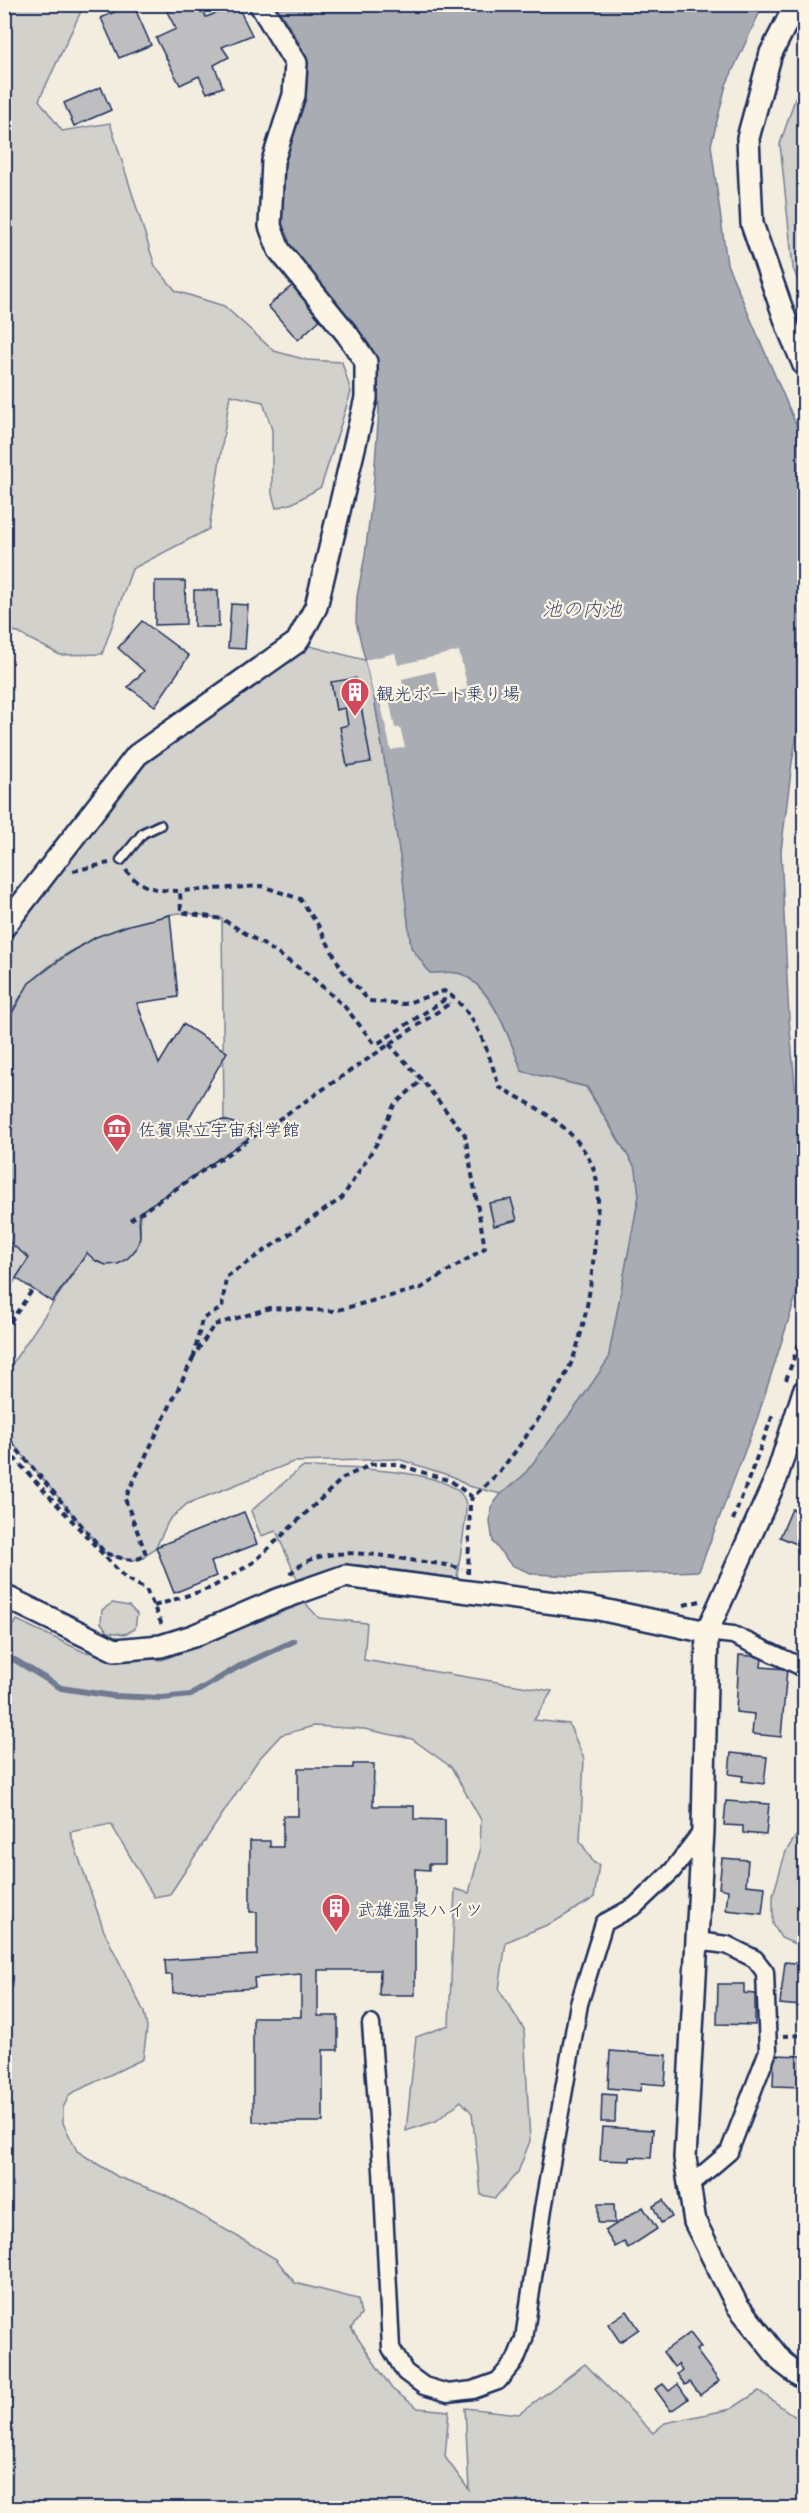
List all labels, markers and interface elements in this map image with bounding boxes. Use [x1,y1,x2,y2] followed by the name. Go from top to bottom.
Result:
[542,593,623,623] water label: 池の内池
[339,676,371,718] building icon: 観光ボート乗り場
[376,679,520,706] place label: 観光ボート乗り場
[101,1112,133,1154] museum icon: 佐賀県立宇宙科学館
[138,1115,300,1142] place label: 佐賀県立宇宙科学館
[320,1892,352,1934] building icon: 武雄温泉ハイツ
[357,1895,483,1922] place label: 武雄温泉ハイツ

